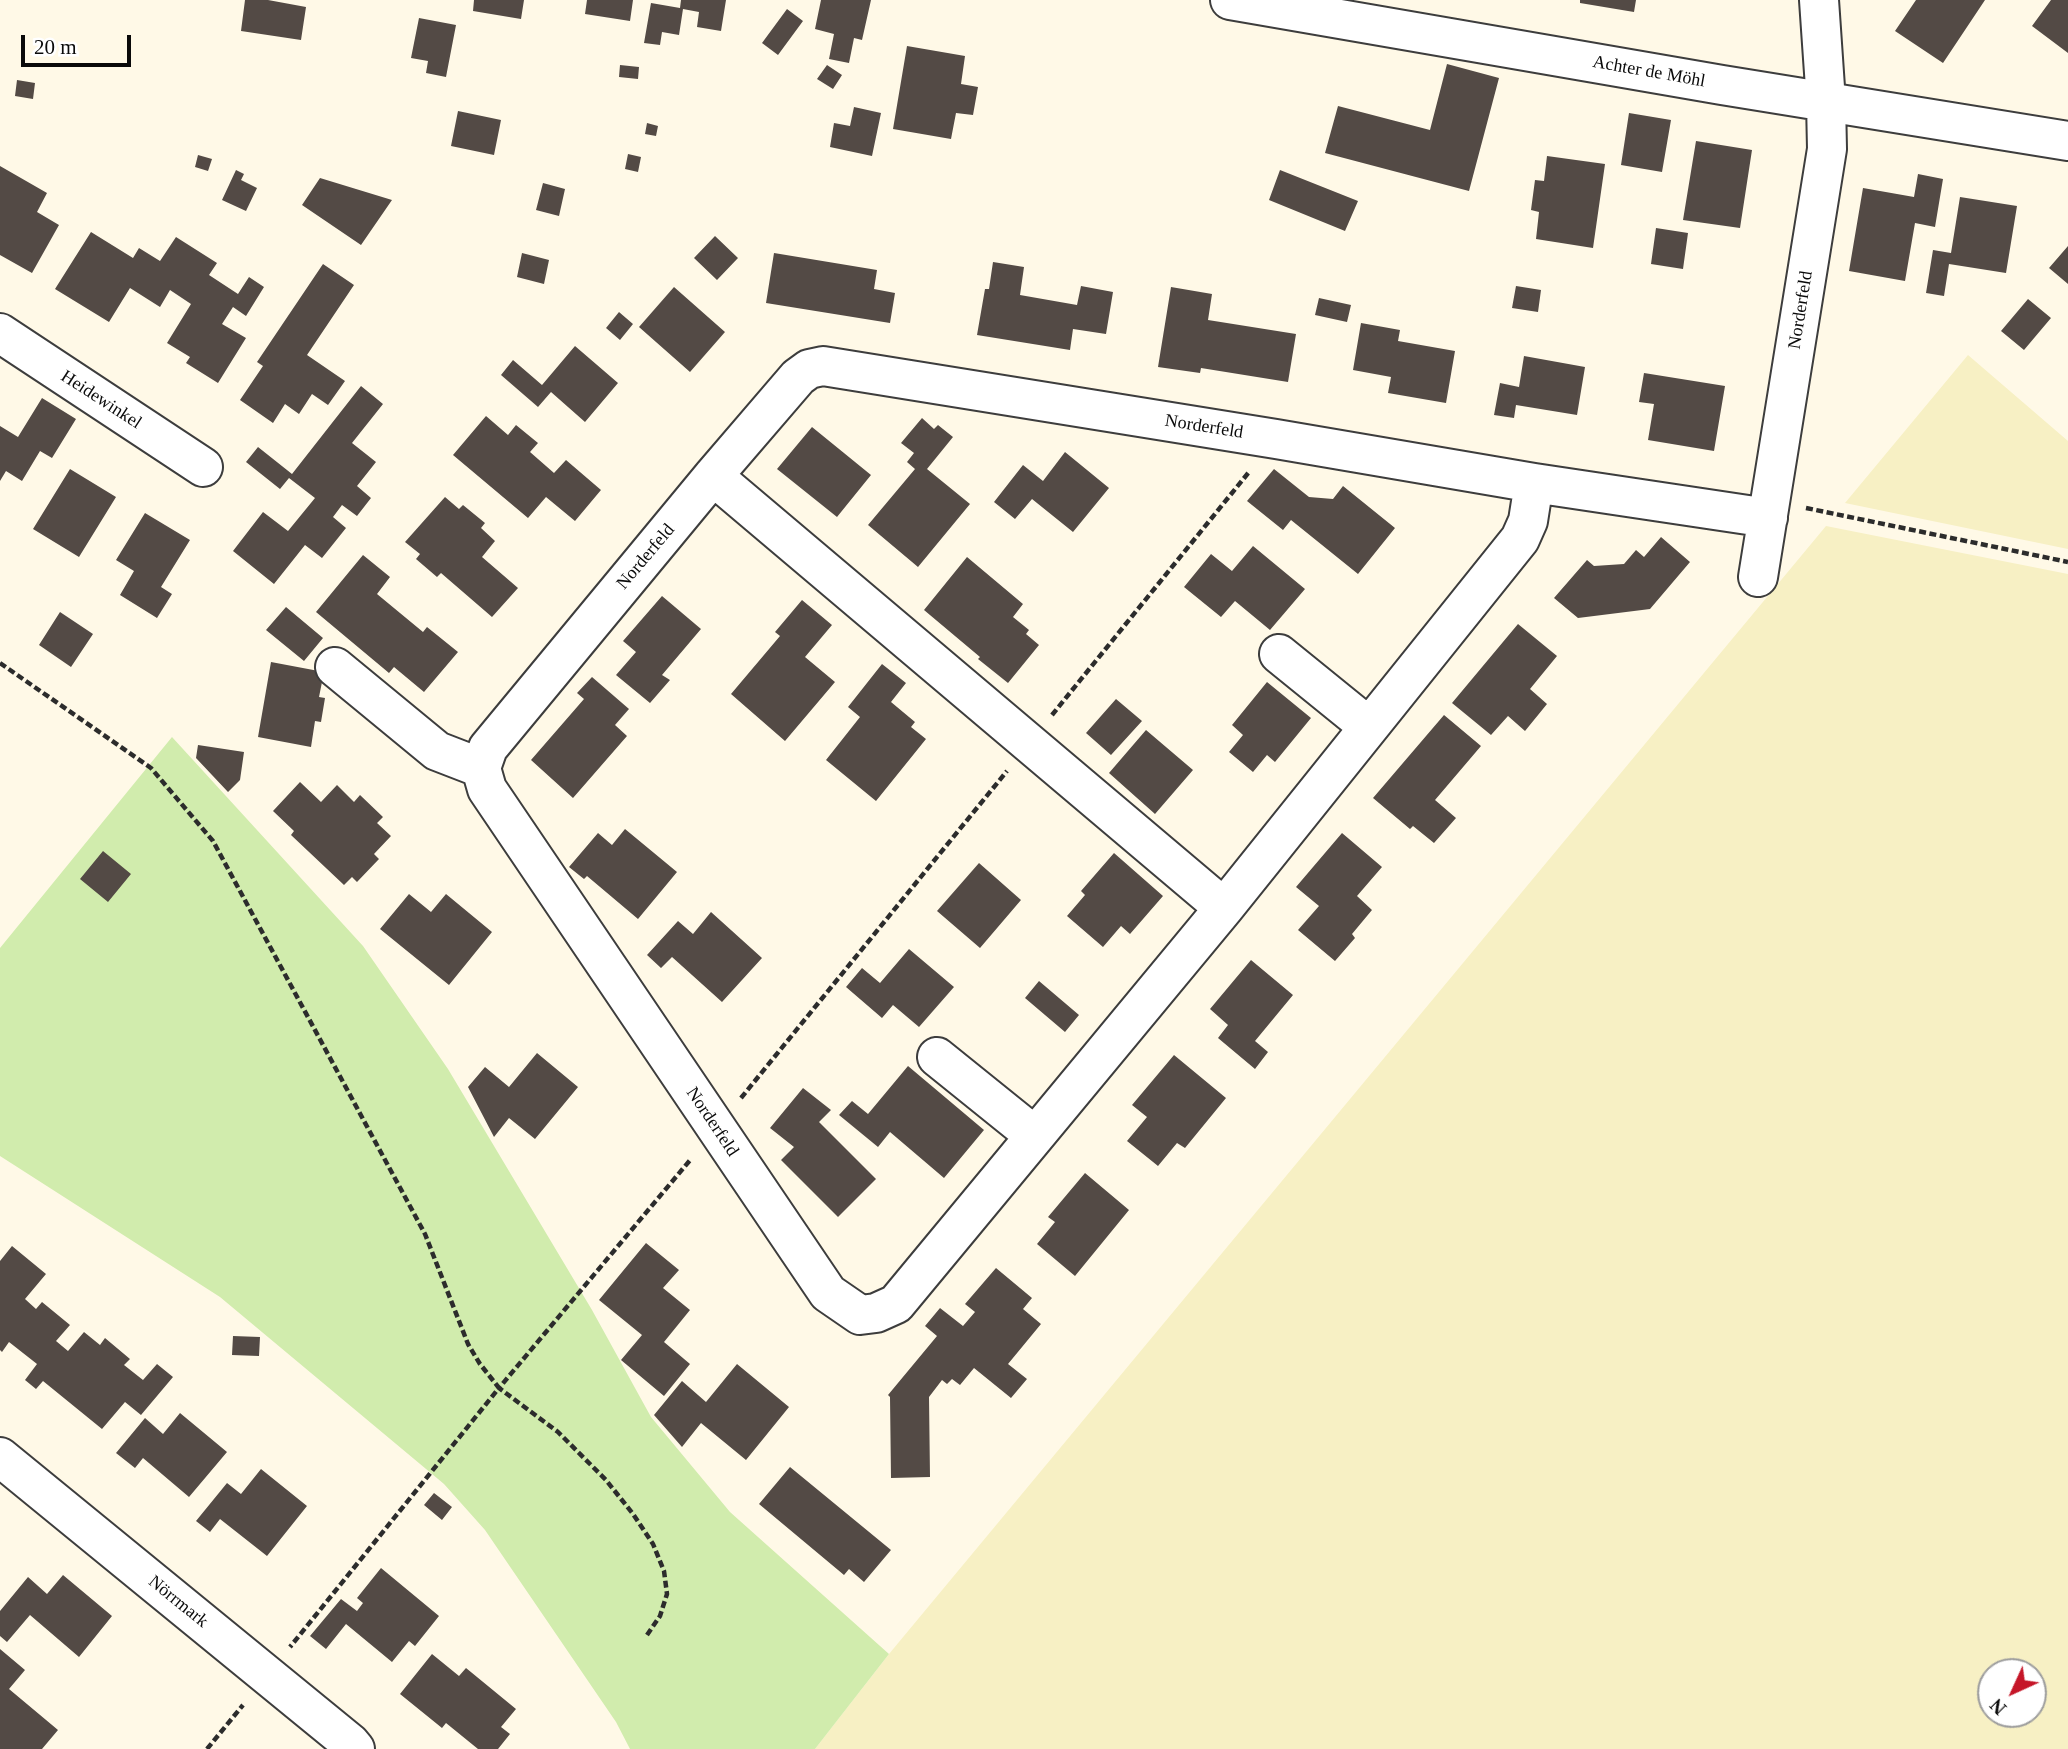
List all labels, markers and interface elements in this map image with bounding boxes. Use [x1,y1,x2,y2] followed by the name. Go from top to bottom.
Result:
[24,21,135,65] scale bar
[34,35,77,59] text: 20 m
[1591,51,1707,93] street label: Achter de Möhl
[1784,269,1818,351] street label: Norderfeld
[57,366,145,434] street label: Heidewinkel
[1163,410,1245,444] street label: Norderfeld
[612,520,680,594] street label: Norderfeld
[681,1083,743,1161] street label: Norderfeld
[144,1571,212,1633] street label: Nörrmark
[1977,1658,2047,1728] north arrow
[1986,1695,2010,1719] text: N

